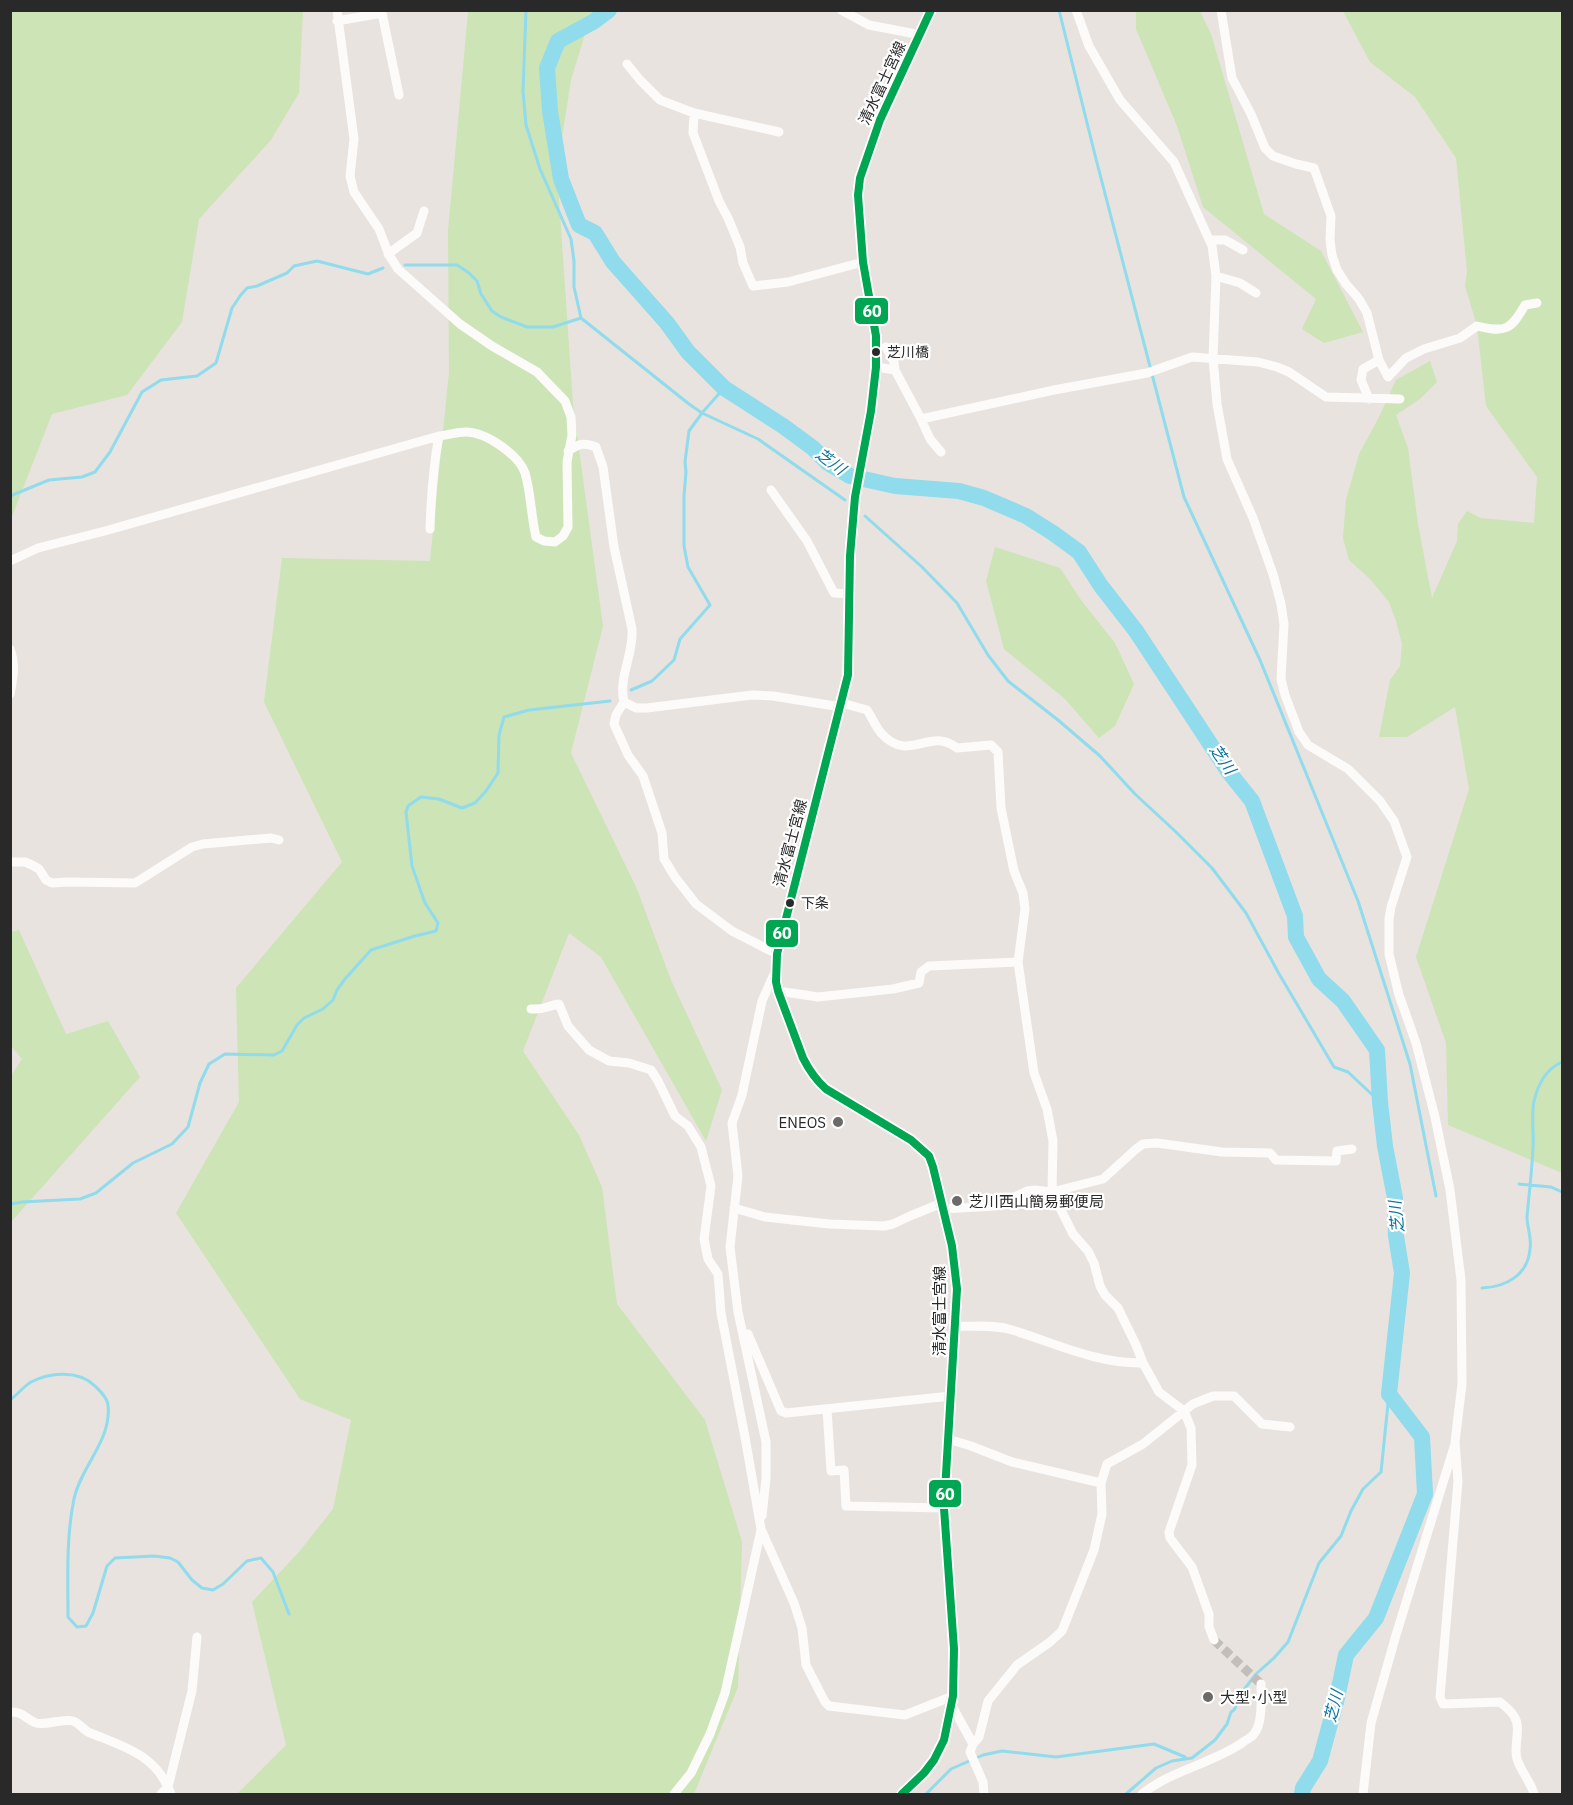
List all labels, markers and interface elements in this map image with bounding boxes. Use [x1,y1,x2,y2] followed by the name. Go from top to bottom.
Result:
[854,38,910,128] street label: 清水富士宮線
[854,297,889,325] line badge: 60
[862,301,882,321] text: 60
[887,343,929,361] place label: 芝川橋
[870,346,882,358] marker: 芝川橋
[812,443,851,480] water label: 芝川
[1206,740,1242,779] water label: 芝川
[769,797,811,889] street label: 清水富士宮線
[801,894,829,912] place label: 下条
[784,897,796,909] marker: 下条
[765,919,799,948] line badge: 60
[772,923,792,943] text: 60
[779,1113,826,1132] place label: ENEOS
[831,1115,845,1129] marker: ENEOS
[969,1192,1104,1211] place label: 芝川西山簡易郵便局
[950,1194,964,1208] marker: 芝川西山簡易郵便局
[1384,1198,1408,1234] water label: 芝川
[930,1266,949,1356] street label: 清水富士宮線
[928,1479,962,1508] line badge: 60
[935,1484,955,1504] text: 60
[1319,1686,1347,1724] water label: 芝川
[1220,1688,1288,1707] place label: 大型･小型
[1201,1690,1215,1704] marker: 大型･小型

